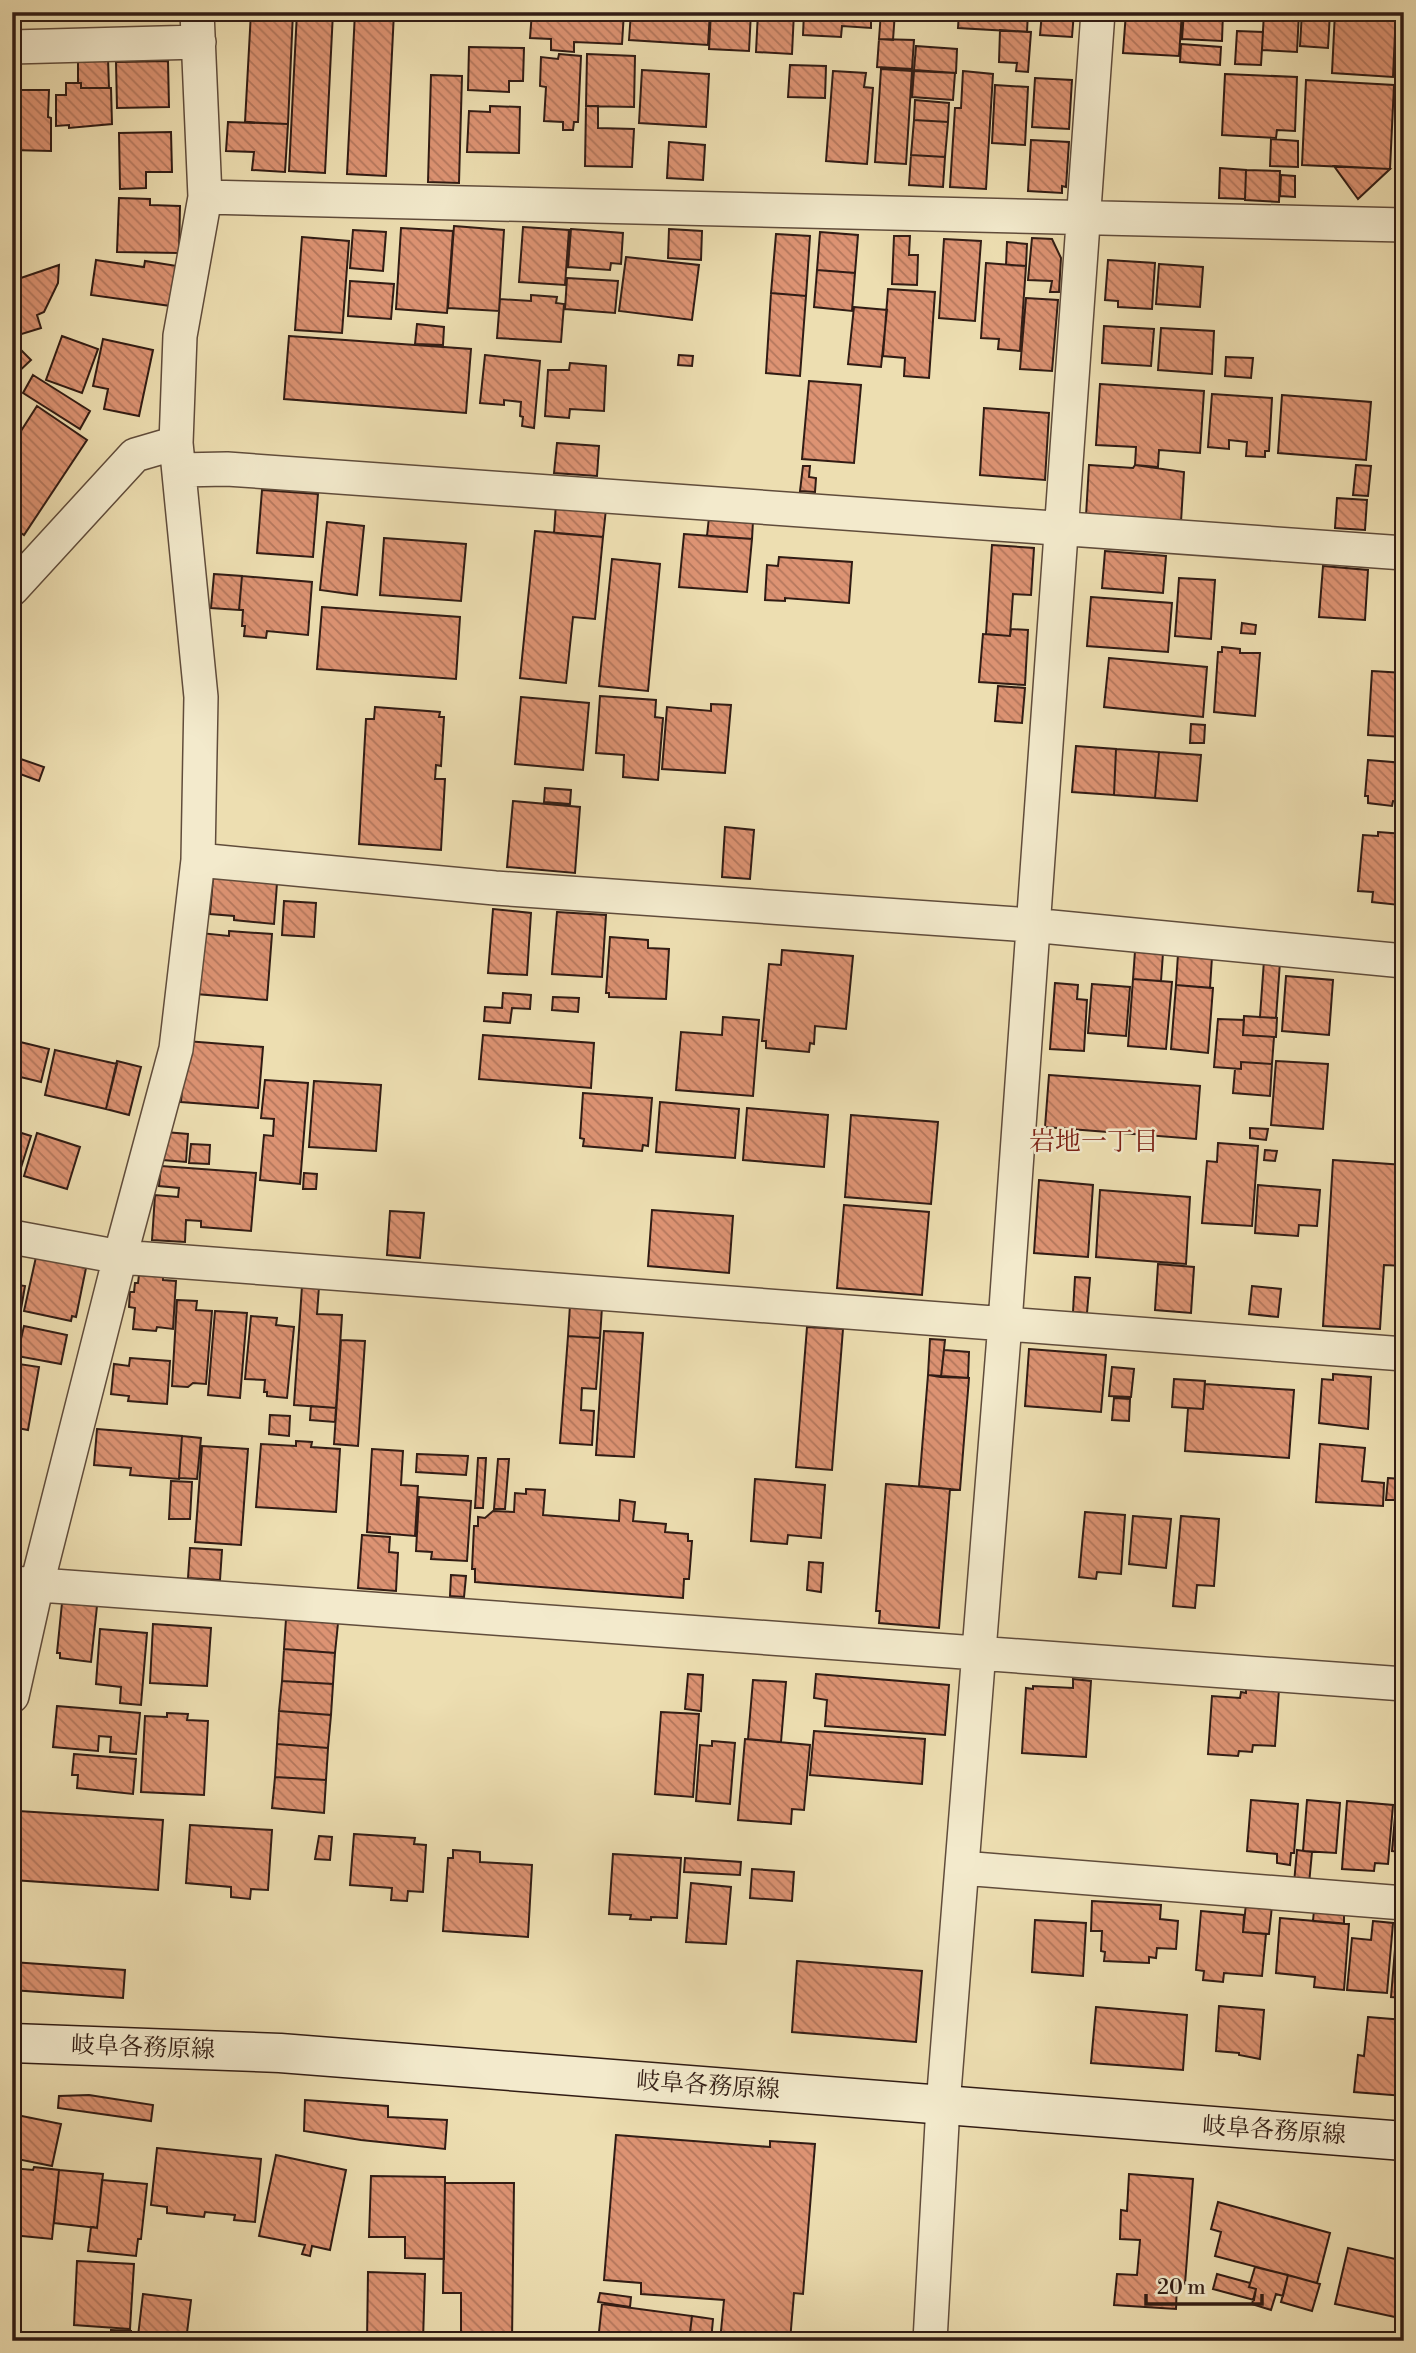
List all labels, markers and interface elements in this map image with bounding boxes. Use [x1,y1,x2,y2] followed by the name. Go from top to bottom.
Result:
[1029,1126,1159,1158] district label: 岩地一丁目
[71,2030,215,2066] street label: 岐阜各務原線
[635,2066,781,2106] street label: 岐阜各務原線
[1201,2111,1347,2151] street label: 岐阜各務原線
[1146,2262,1262,2306] scale bar
[1157,2275,1206,2301] text: 20 m

